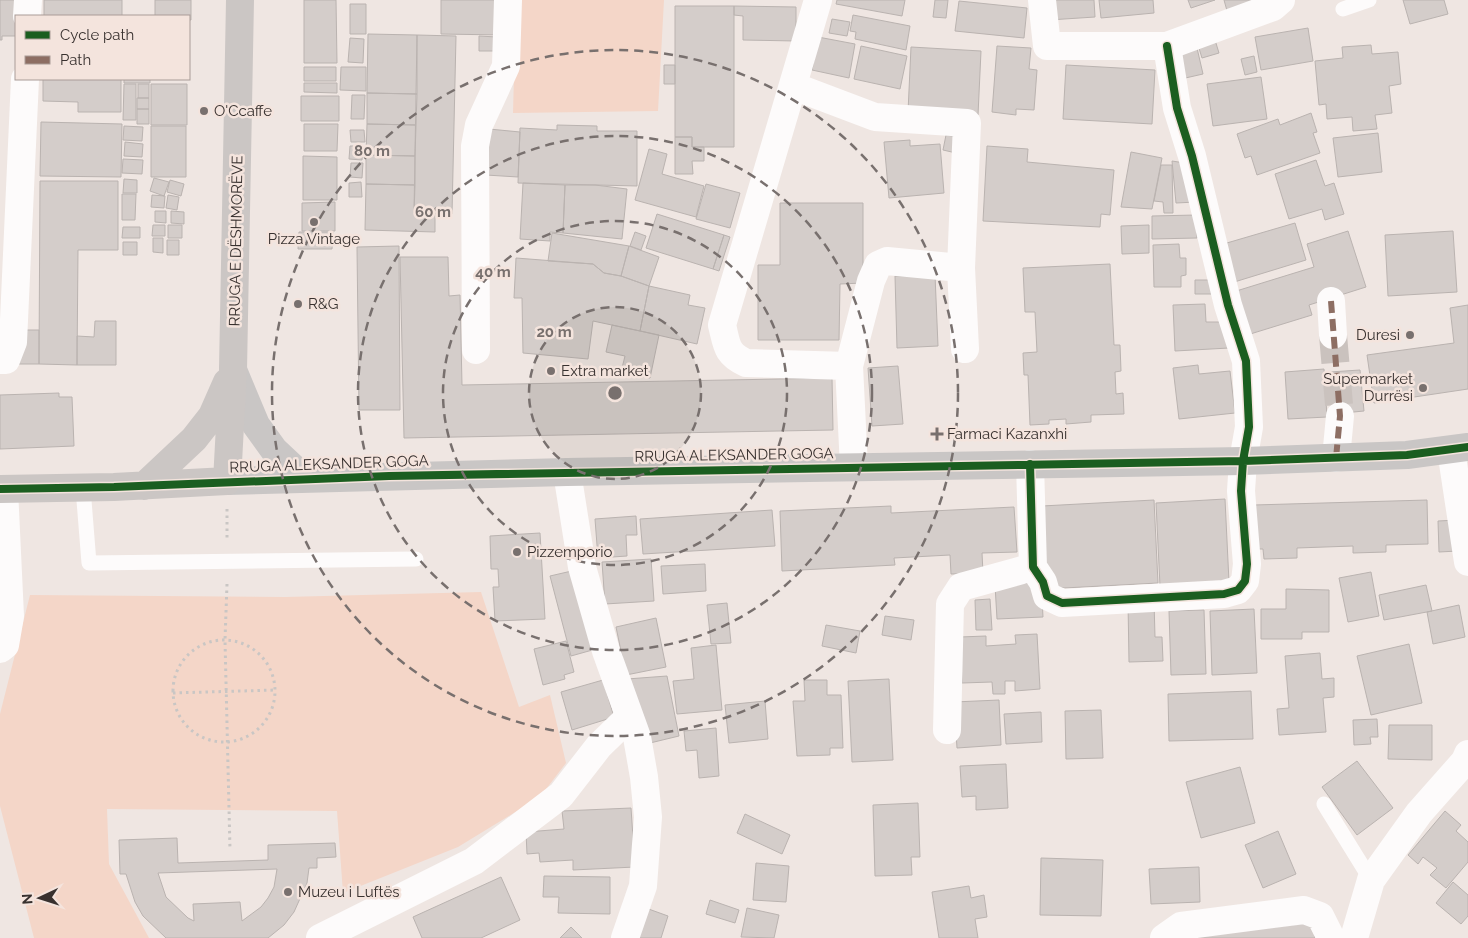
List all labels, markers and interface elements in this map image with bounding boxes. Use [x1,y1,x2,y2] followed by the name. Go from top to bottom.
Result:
[15,15,190,80] legend
[60,26,134,44] text: Cycle path
[60,51,91,69] text: Path
[214,102,272,120] place label: O'Ccaffe
[198,105,210,117] marker: O'Ccaffe
[354,142,390,160] text: 80 m
[225,155,246,327] street label: RRUGA E DËSHMORËVE
[415,203,451,221] text: 60 m
[308,216,320,228] marker: Pizza Vintage
[268,230,360,248] place label: Pizza Vintage
[475,263,511,281] text: 40 m
[308,295,339,313] place label: R&G
[292,298,304,310] marker: R&G
[536,323,572,341] text: 20 m
[1356,326,1400,344] place label: Duresi
[1404,329,1416,341] marker: Duresi
[561,362,648,380] place label: Extra market
[545,365,557,377] marker: Extra market
[1323,370,1413,405] place label: Supermarket Durrësi
[1417,382,1429,394] marker: Supermarket Durrësi
[606,384,624,402] centre of rings
[947,425,1067,443] place label: Farmaci Kazanxhi
[931,428,943,440] marker: Farmaci Kazanxhi
[634,444,834,466] street label: RRUGA ALEKSANDER GOGA
[229,452,429,476] street label: RRUGA ALEKSANDER GOGA
[527,543,612,561] place label: Pizzemporio
[511,546,523,558] marker: Pizzemporio
[15,873,65,923] north arrow
[298,883,399,901] place label: Muzeu i Luftës
[282,886,294,898] marker: Muzeu i Luftës
[19,893,35,905] text: N

